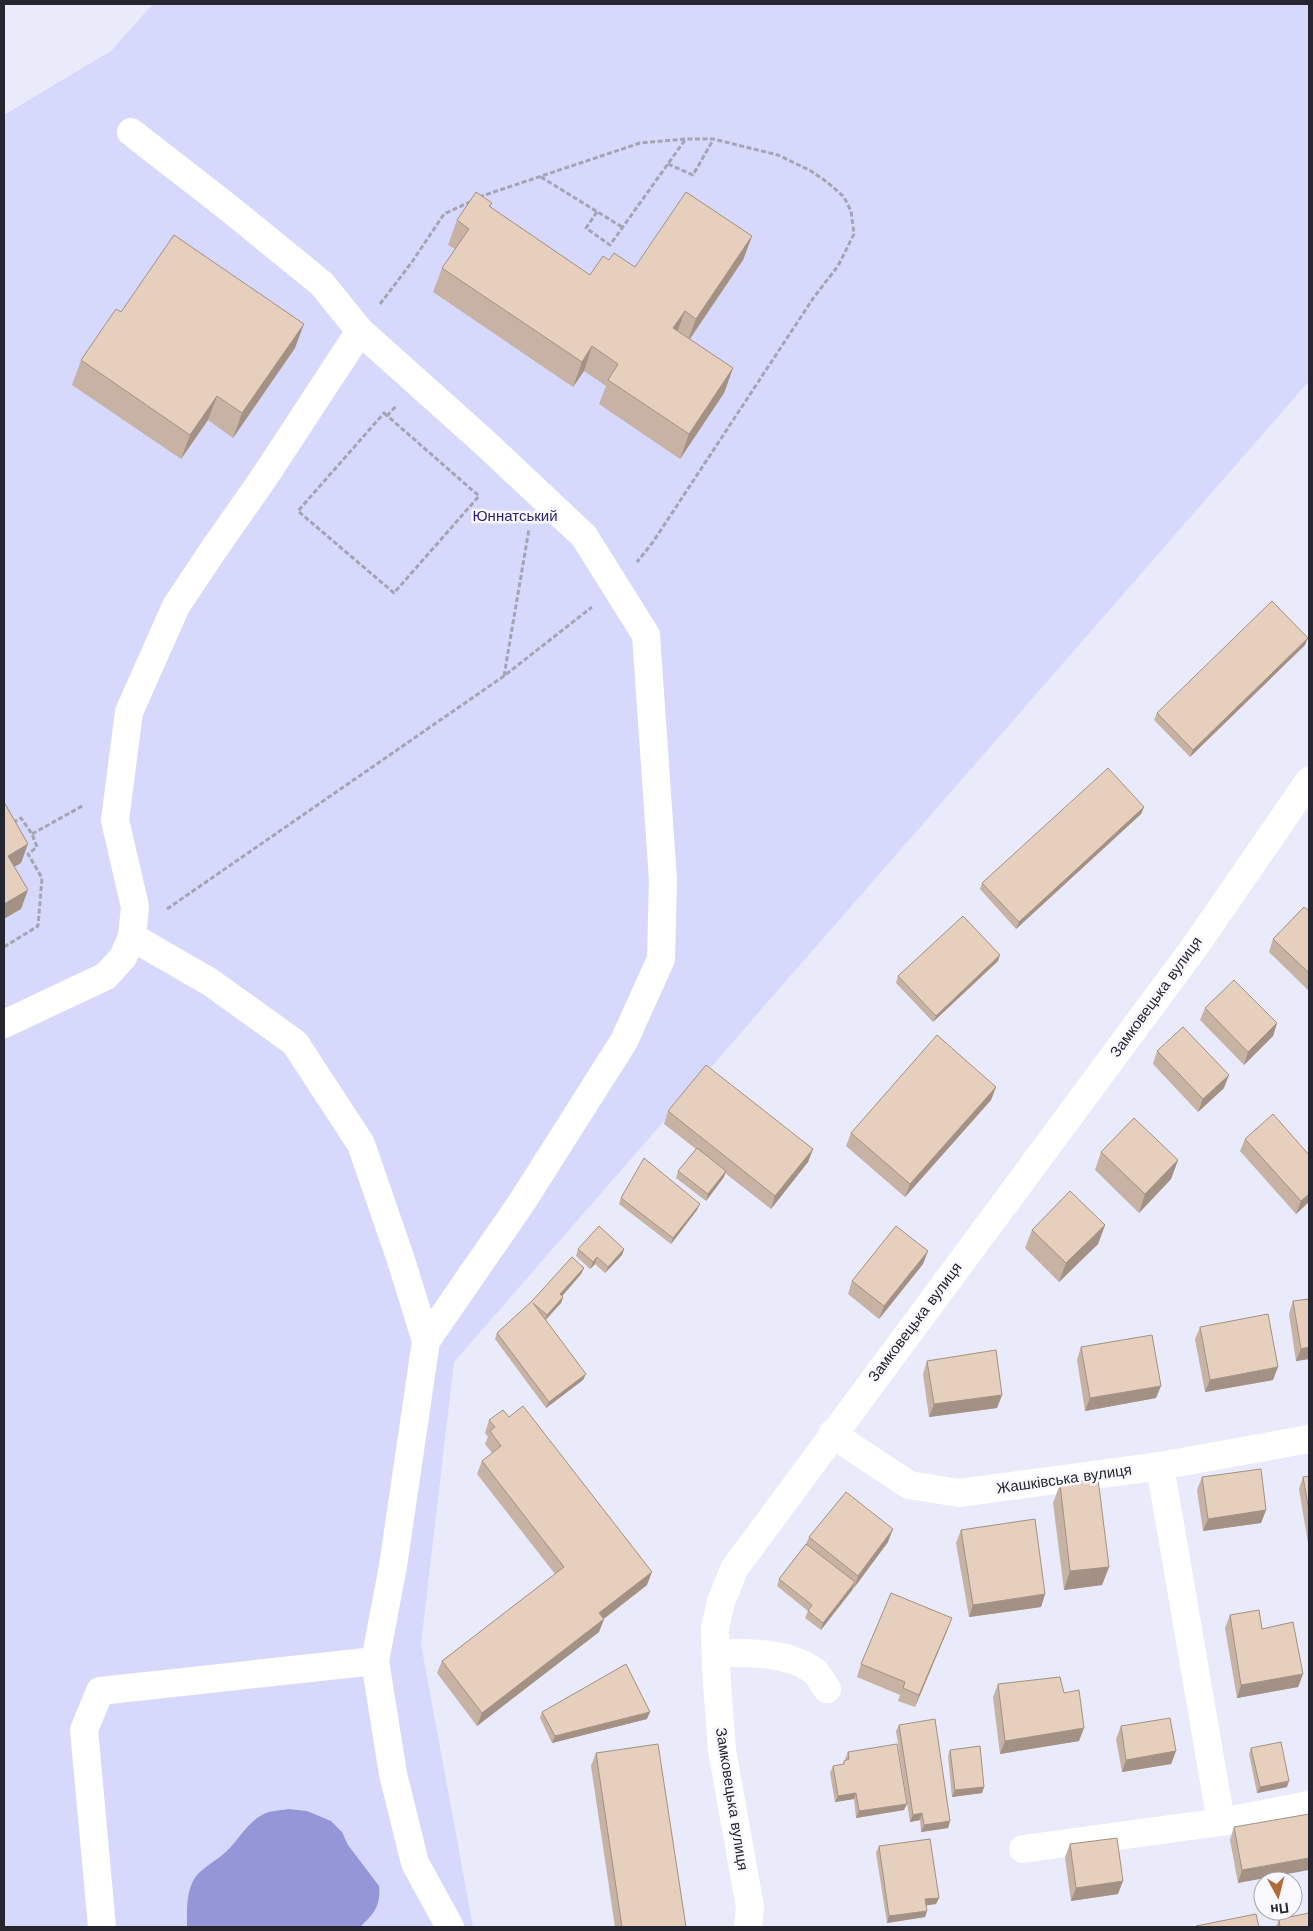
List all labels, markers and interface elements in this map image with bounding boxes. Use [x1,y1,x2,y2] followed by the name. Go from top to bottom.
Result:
[472,507,558,525] park label: Юннатський
[1106,933,1206,1061] street label: Замковецька вулиця
[864,1259,966,1385] street label: Замковецька вулиця
[995,1461,1133,1497] street label: Жашківська вулиця
[712,1726,752,1872] street label: Замковецька вулиця
[1253,1871,1303,1921] north arrow
[1269,1900,1290,1918] text: Пн

